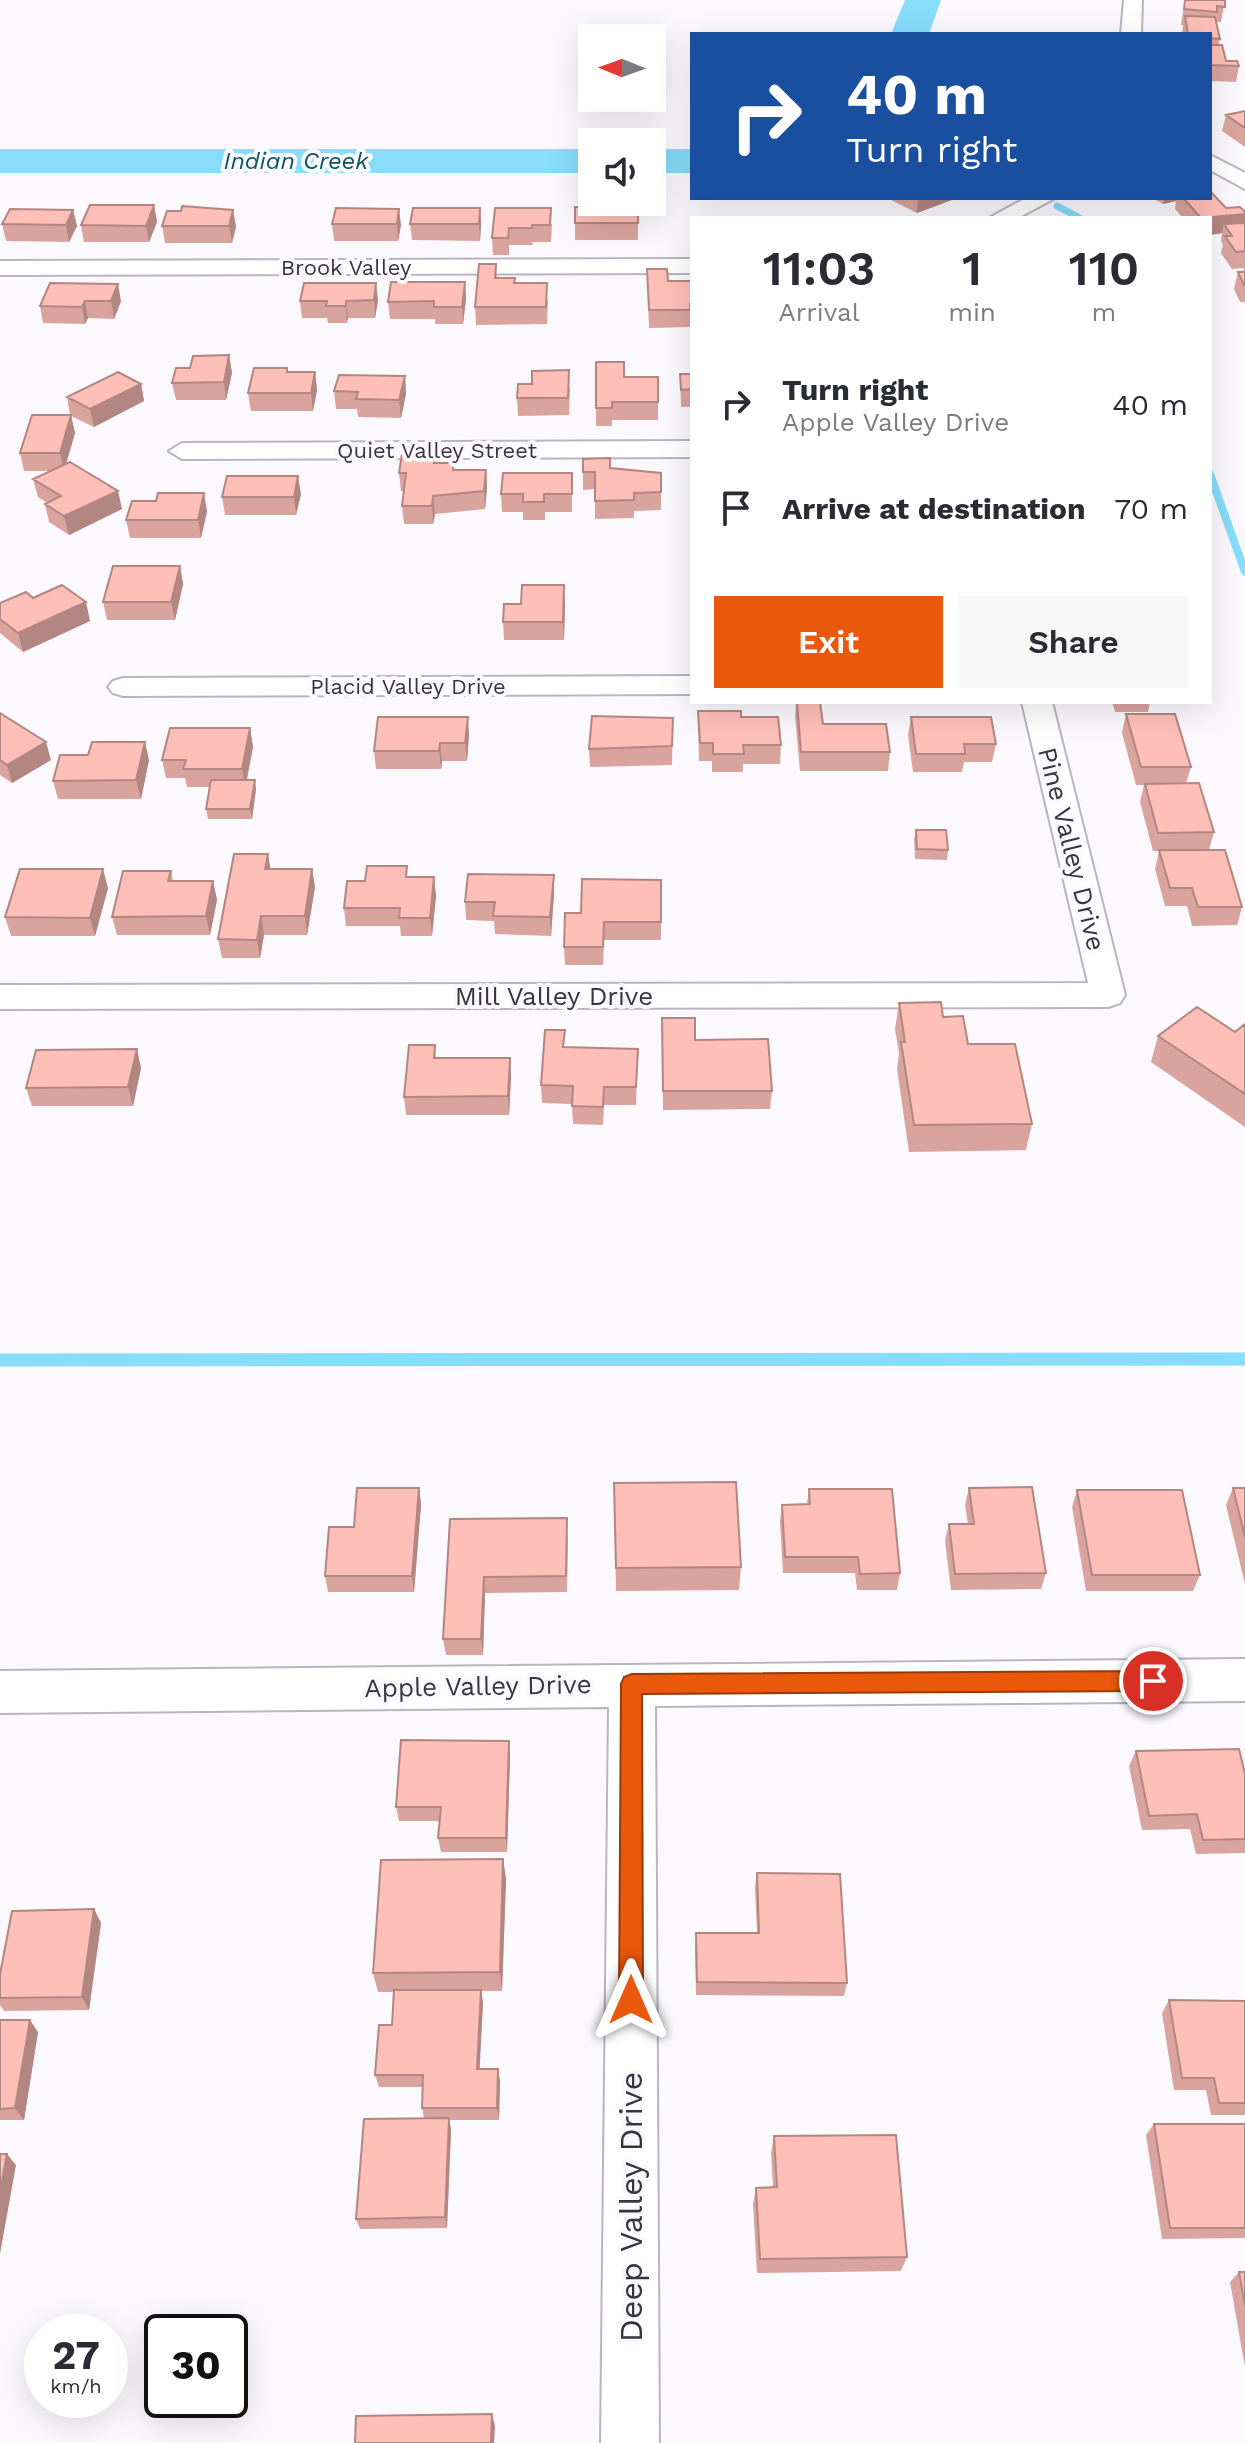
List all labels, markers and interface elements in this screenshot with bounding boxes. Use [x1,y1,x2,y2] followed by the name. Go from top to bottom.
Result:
[578,24,666,112] north arrow
[578,24,666,216] map controls
[846,62,987,128] text: 40 m
[714,64,818,168] icon: right
[578,128,666,216] button: sound
[846,129,1017,171] text: Turn right
[224,147,369,175] water label: Indian Creek
[763,240,875,297] text: 11:03
[962,240,982,297] text: 1
[1069,240,1139,297] text: 110
[281,255,412,280] street label: Brook Valley
[778,297,860,327] text: Arrival
[948,297,996,327] text: min
[1092,297,1116,327] text: m
[782,372,928,407] text: Turn right
[714,382,758,426] icon: right
[1112,387,1188,422] text: 40 m
[782,407,1009,437] text: Apple Valley Drive
[337,438,537,463] street label: Quiet Valley Street
[714,486,758,530] icon: arrive
[782,491,1086,526] text: Arrive at destination
[1114,491,1188,526] text: 70 m
[714,596,943,688] button: Exit
[959,596,1188,688] button: Share
[310,674,506,699] street label: Placid Valley Drive
[1032,744,1112,954] street label: Pine Valley Drive
[455,981,653,1011] street label: Mill Valley Drive
[1119,1647,1187,1715] pin
[1131,1659,1175,1703] icon: arrive
[364,1669,592,1703] street label: Apple Valley Drive
[589,1958,673,2042] position arrow
[612,2072,650,2342] street label: Deep Valley Drive
[144,2314,248,2418] speed limit sign: 30
[52,2332,100,2379] text: 27
[50,2374,102,2398] text: km/h

